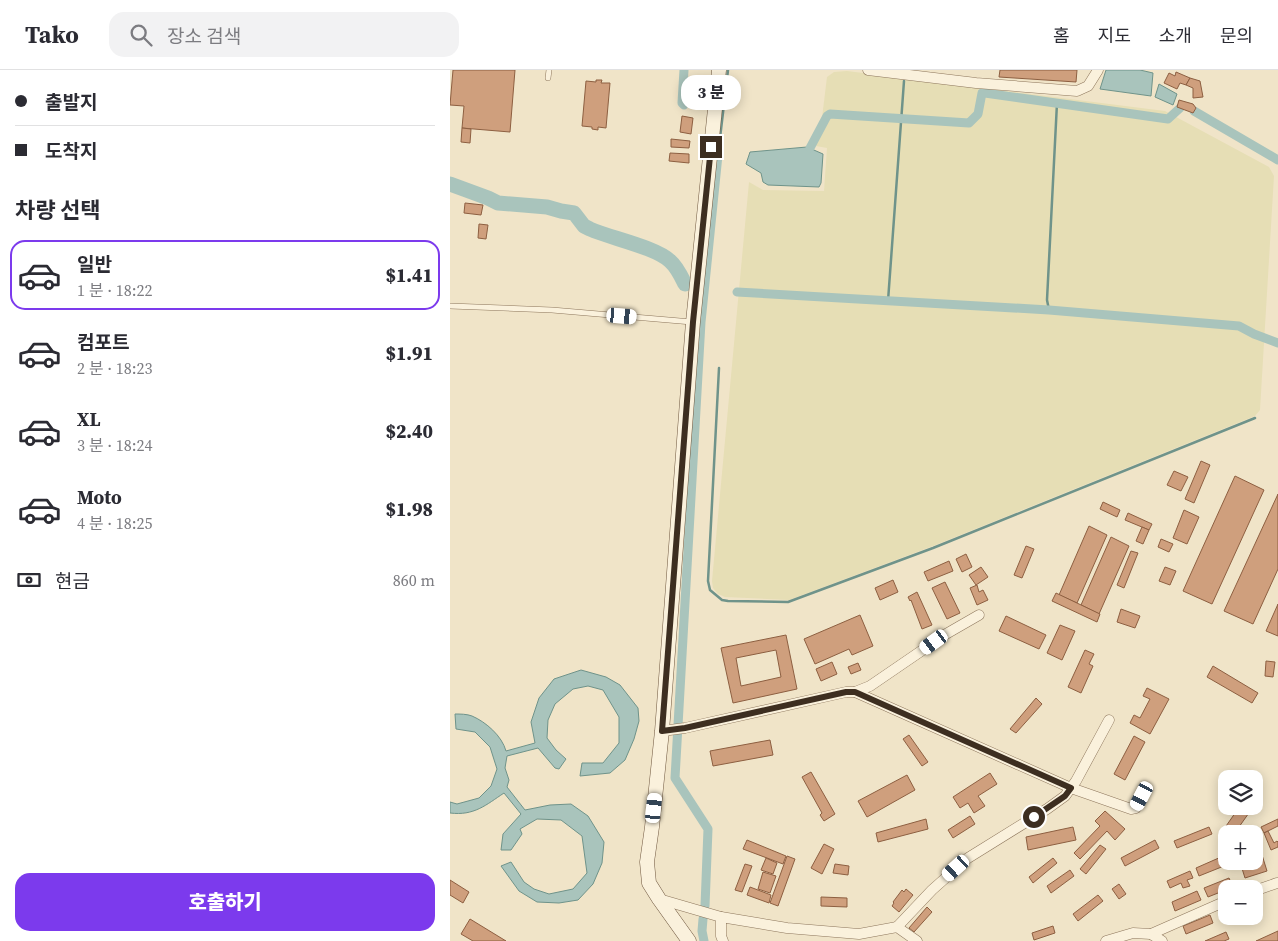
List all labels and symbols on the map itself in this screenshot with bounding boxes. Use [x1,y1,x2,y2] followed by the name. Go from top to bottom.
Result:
[681,75,741,110] callout: 3 분
[700,136,722,158] route end
[606,307,637,325] car
[917,627,950,657] car
[1128,779,1155,813] car
[644,792,663,824] car
[1023,806,1045,828] route start
[939,852,972,884] car

